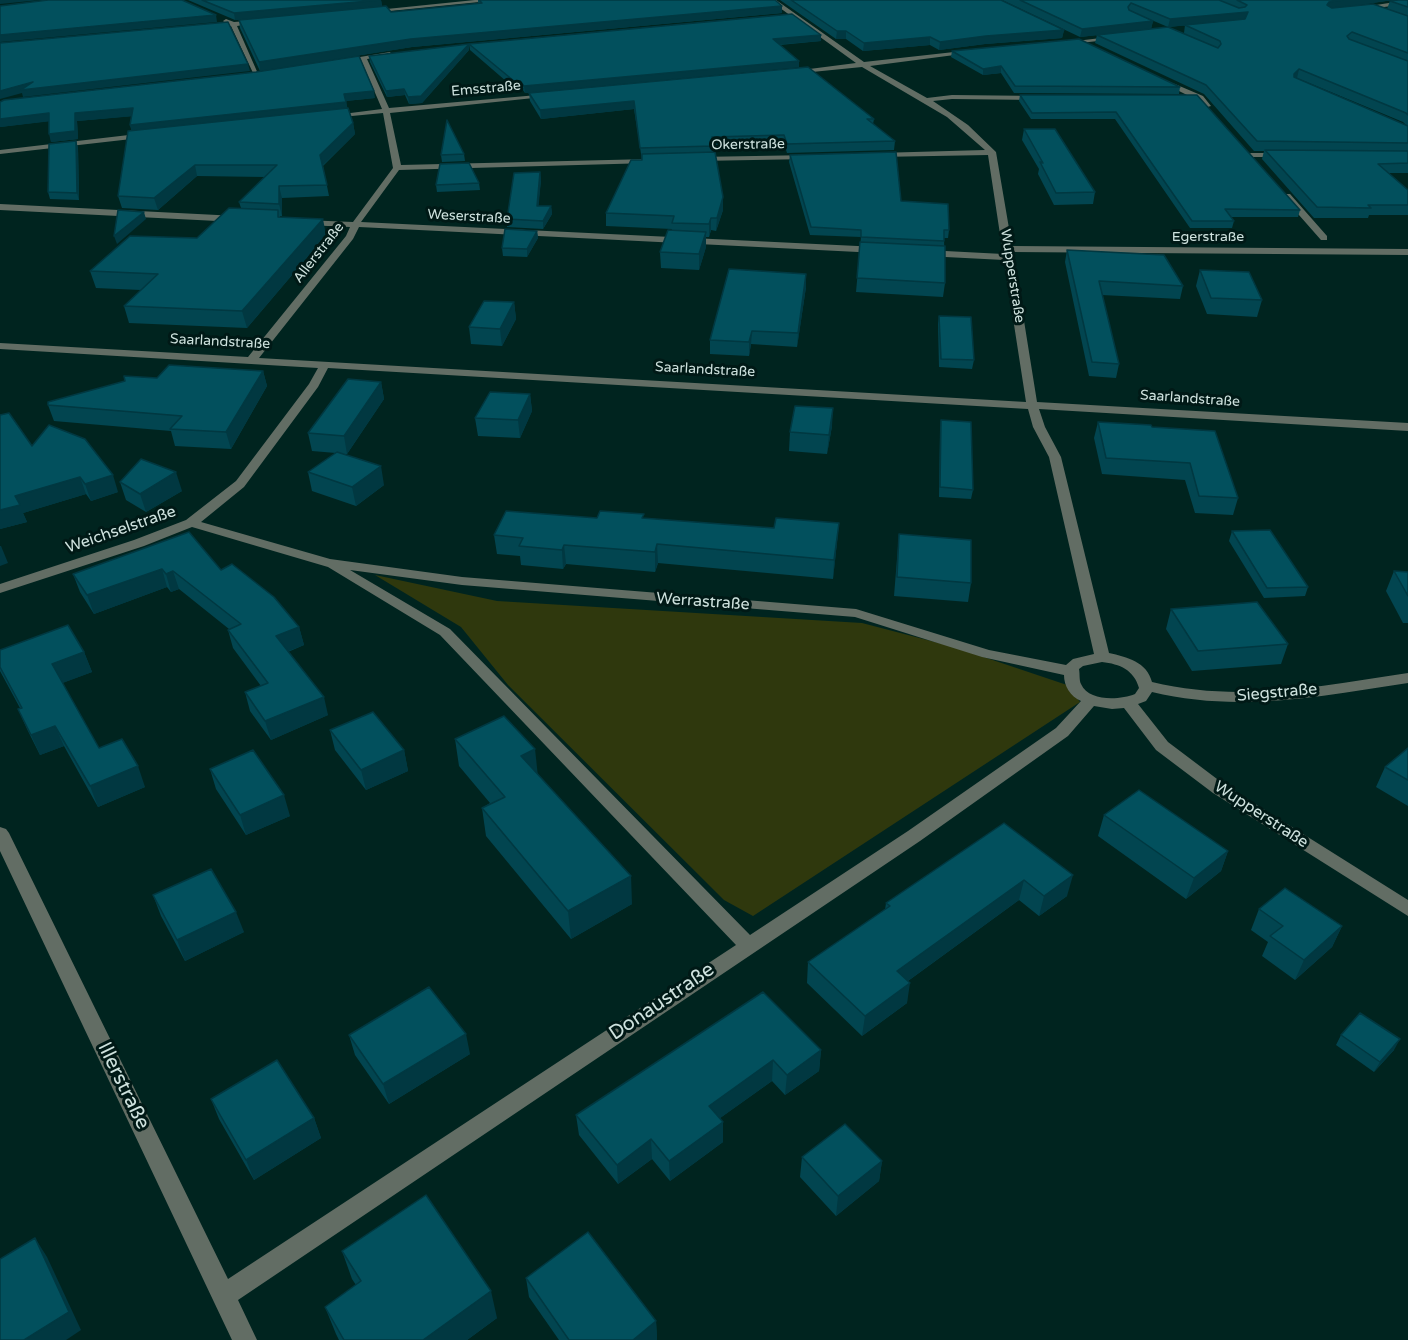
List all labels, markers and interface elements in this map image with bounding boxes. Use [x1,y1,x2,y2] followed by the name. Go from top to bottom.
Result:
[450,78,522,100] street label: Emsstraße
[711,136,785,154] street label: Okerstraße
[427,206,511,228] street label: Weserstraße
[290,219,348,287] street label: Allerstraße
[996,228,1028,324] street label: Wupperstraße
[1172,229,1244,245] street label: Egerstraße
[170,331,270,353] street label: Saarlandstraße
[655,359,755,381] street label: Saarlandstraße
[1139,387,1241,411] street label: Saarlandstraße
[63,502,179,558] street label: Weichselstraße
[656,589,750,615] street label: Werrastraße
[1236,680,1318,706] street label: Siegstraße
[1210,777,1312,853] street label: Wupperstraße
[605,958,719,1046] street label: Donaustraße
[92,1039,154,1133] street label: Illerstraße

